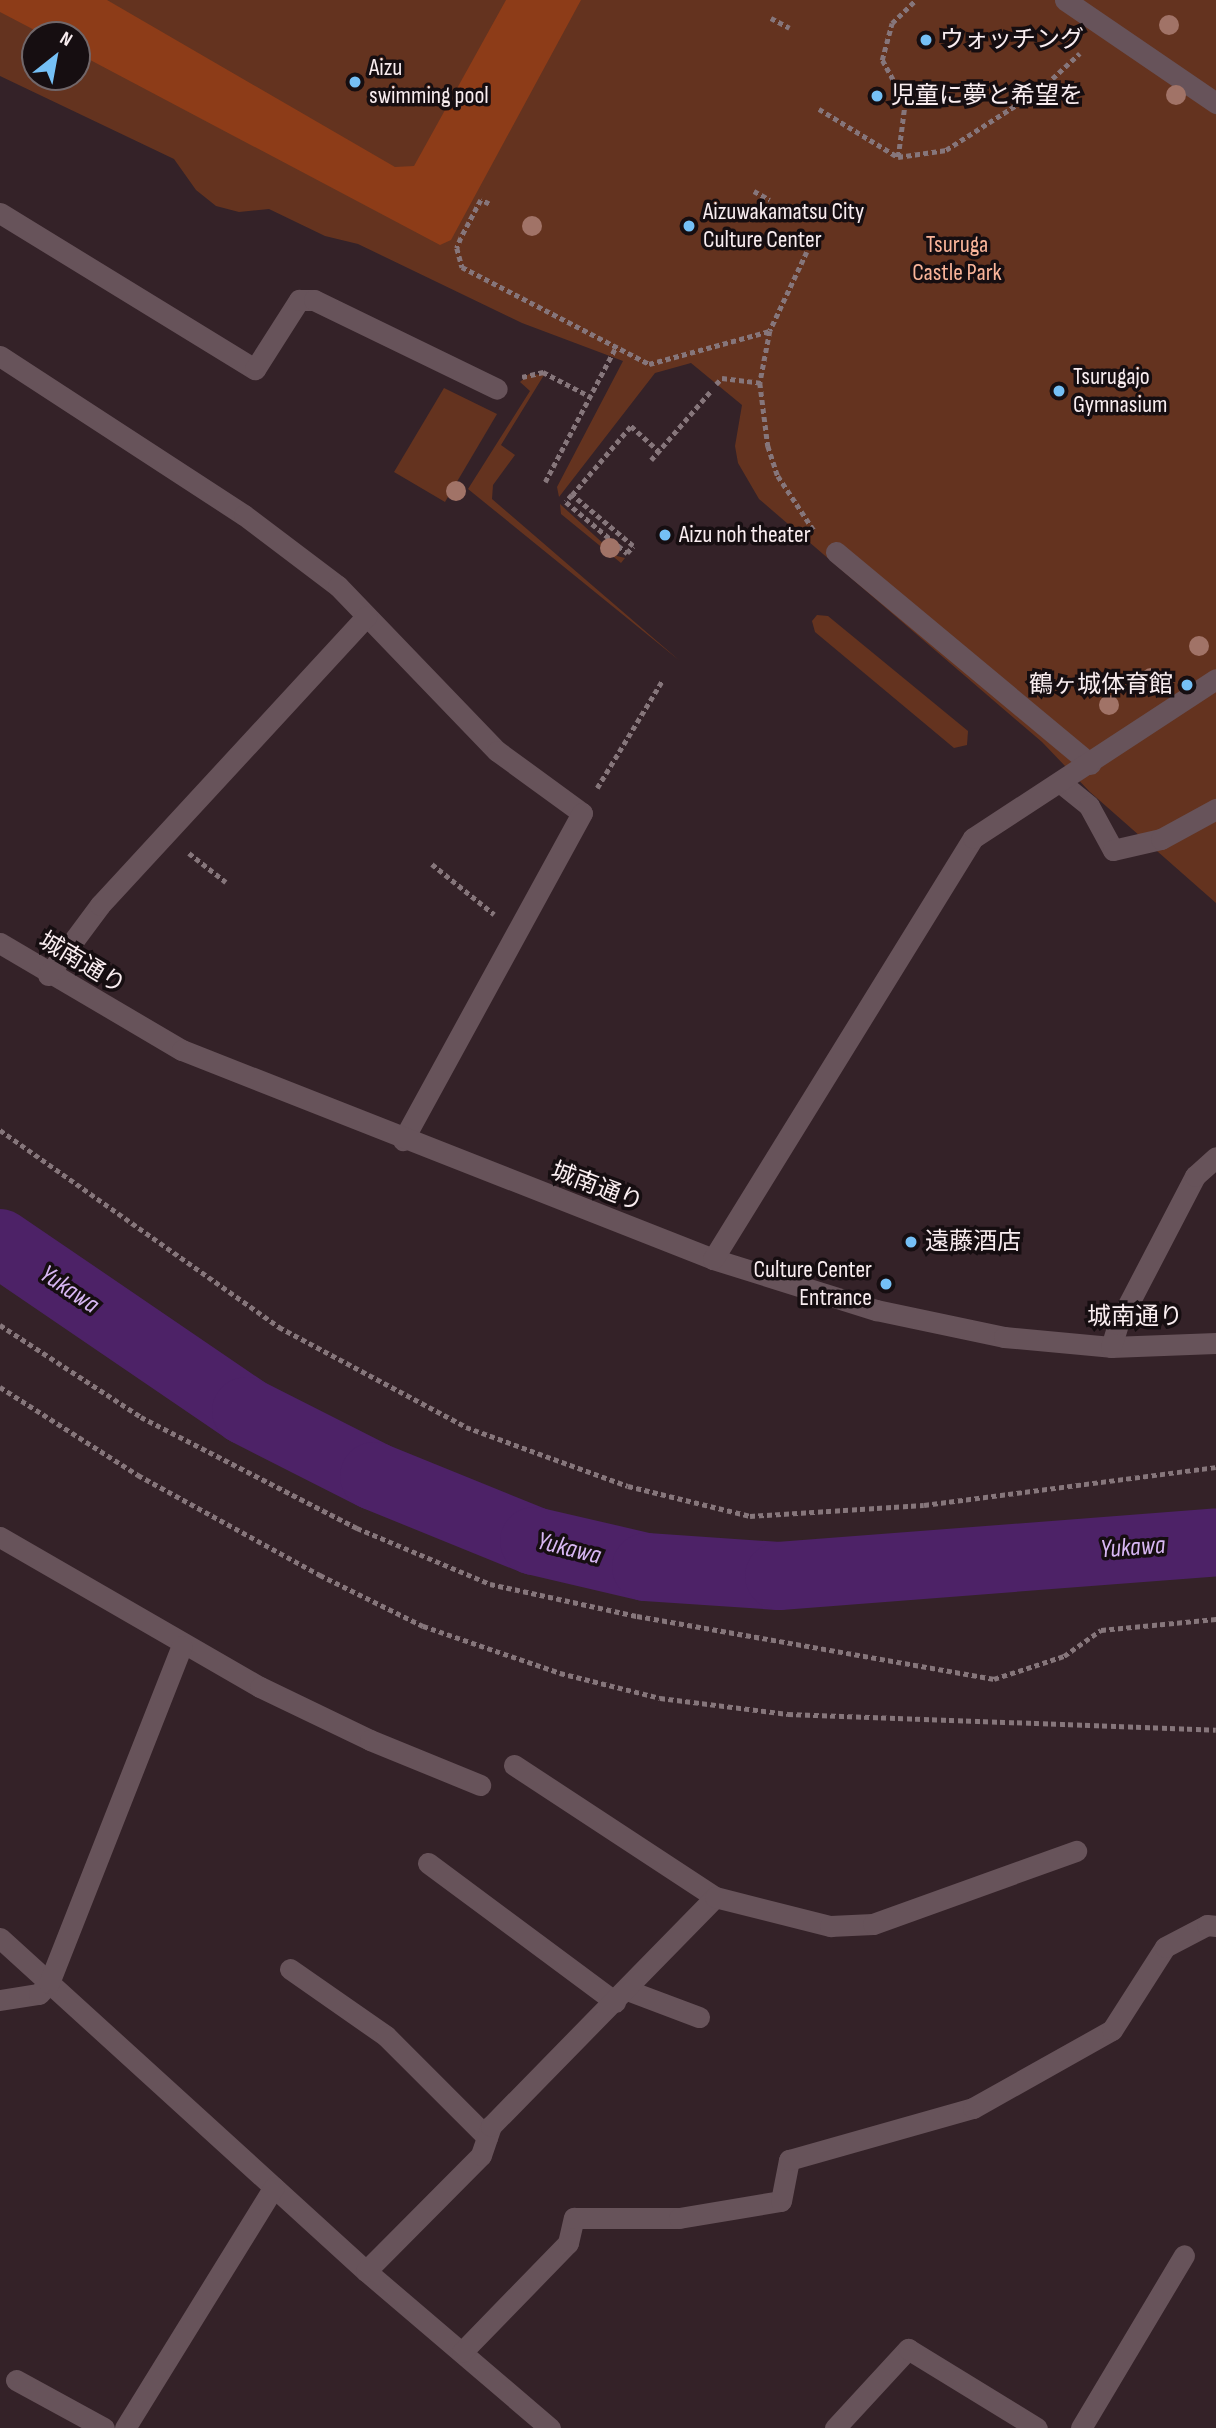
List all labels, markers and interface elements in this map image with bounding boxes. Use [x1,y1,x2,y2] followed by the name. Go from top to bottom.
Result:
[21,21,91,91] north arrow
[940,26,1084,54] place label: ウォッチング
[56,27,76,52] text: N
[918,32,934,48] marker: ウォッチング
[369,54,489,110] place label: Aizu swimming pool
[347,74,363,90] marker: Aizu swimming pool
[891,82,1083,110] place label: 児童に夢と希望を
[869,88,885,104] marker: 児童に夢と希望を
[703,198,864,254] place label: Aizuwakamatsu City Culture Center
[681,218,697,234] marker: Aizuwakamatsu City Culture Center
[912,231,1002,287] park label: Tsuruga Castle Park
[1073,363,1167,419] place label: Tsurugajo Gymnasium
[1051,383,1067,399] marker: Tsurugajo Gymnasium
[679,521,811,549] place label: Aizu noh theater
[657,527,673,543] marker: Aizu noh theater
[1029,671,1173,699] place label: 鶴ヶ城体育館
[1179,677,1195,693] marker: 鶴ヶ城体育館
[33,926,131,1000] street label: 城南通り
[547,1156,647,1218] street label: 城南通り
[925,1228,1021,1256] place label: 遠藤酒店
[903,1234,919,1250] marker: 遠藤酒店
[753,1256,872,1312] place label: Culture Center Entrance
[33,1259,105,1321] water label: Yukawa
[878,1276,894,1292] marker: Culture Center Entrance
[1087,1303,1183,1331] street label: 城南通り
[534,1526,604,1572] water label: Yukawa
[1100,1530,1166,1566] water label: Yukawa

